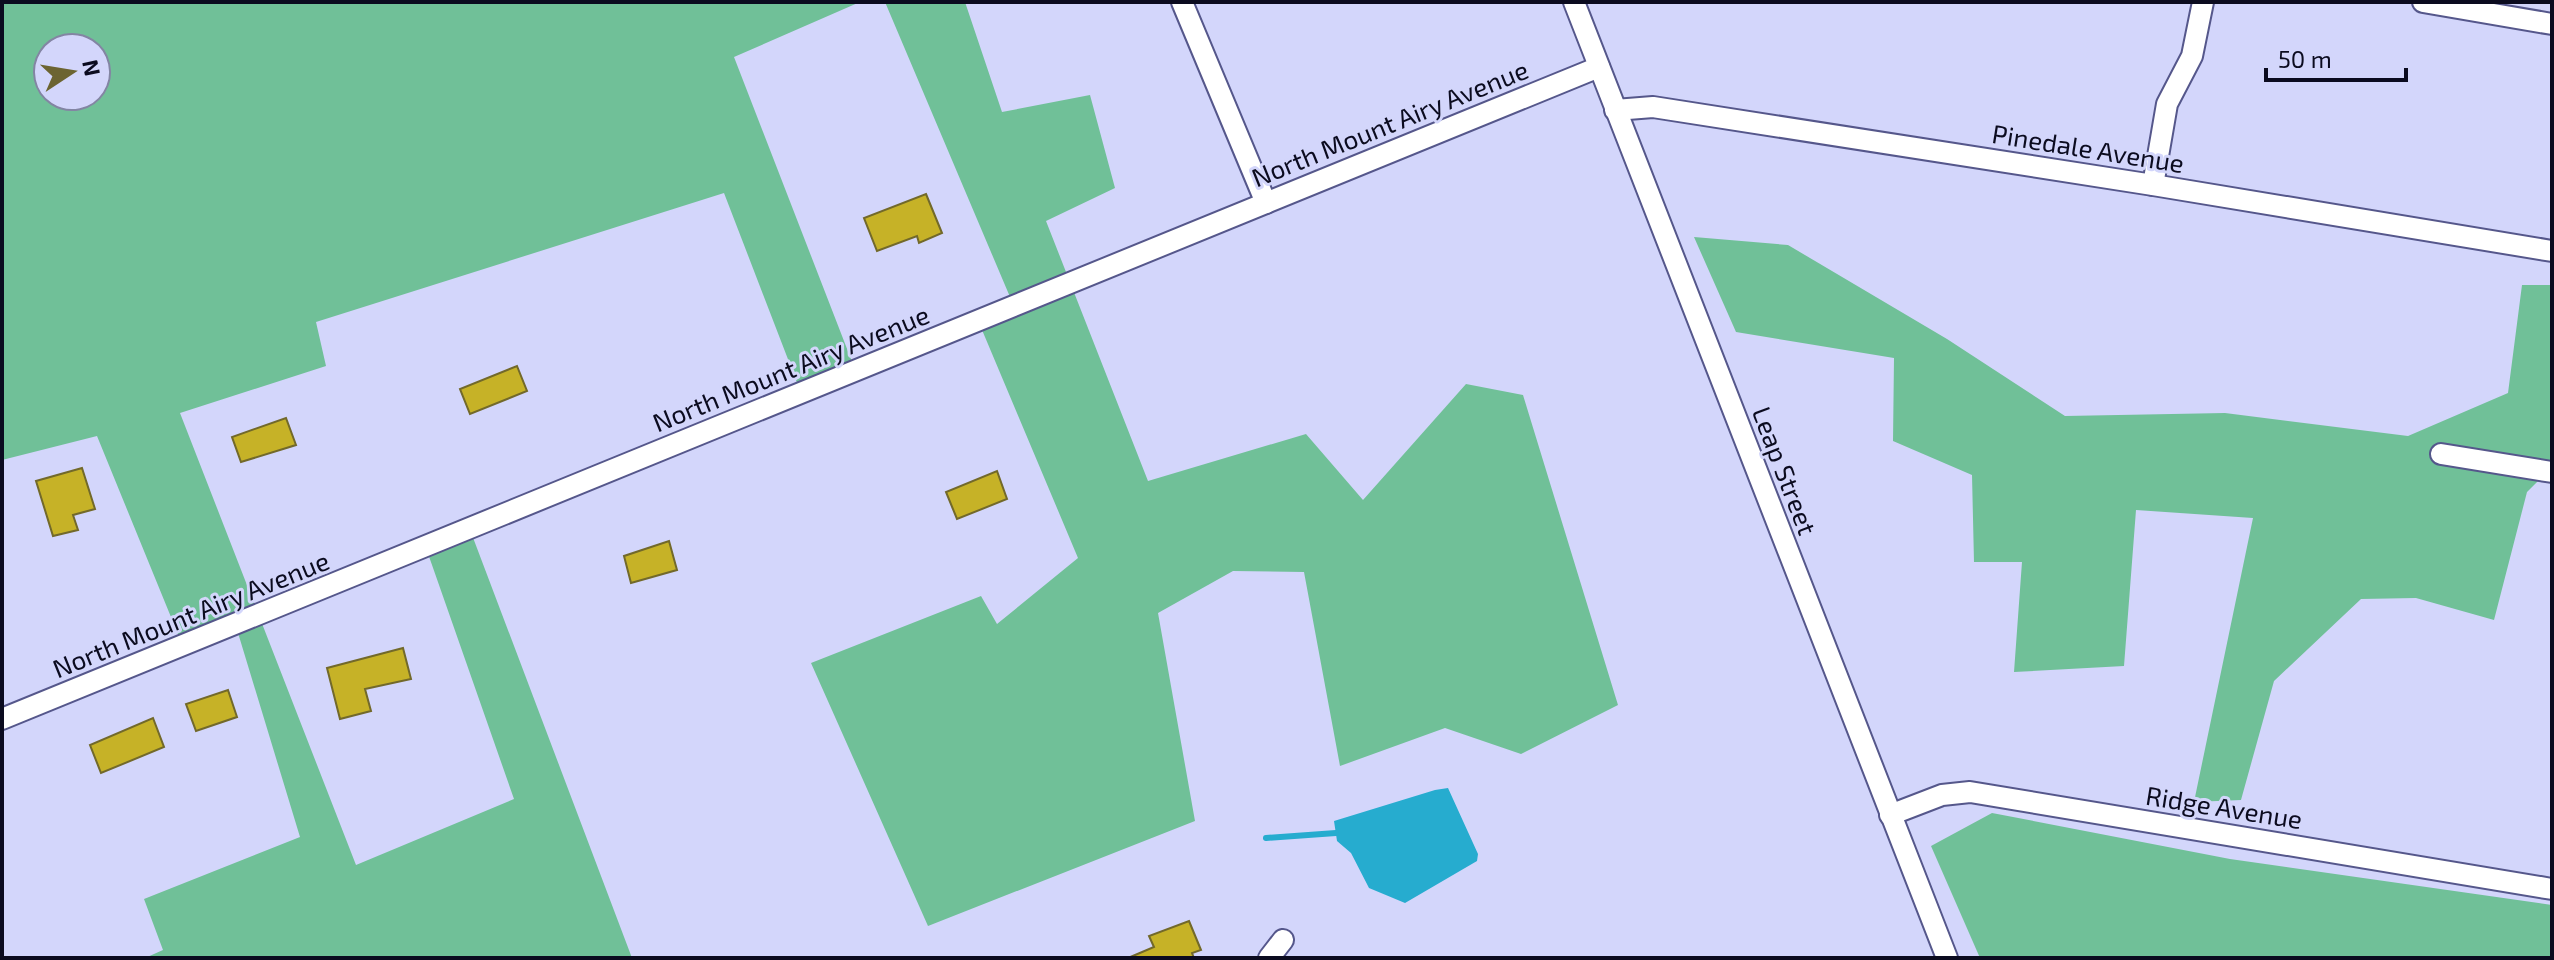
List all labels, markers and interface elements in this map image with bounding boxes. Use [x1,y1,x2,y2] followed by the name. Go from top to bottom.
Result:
[32,32,112,112] north arrow
[2266,32,2406,82] scale bar
[2278,44,2332,73] text: 50 m
[1247,53,1532,192] street label: North Mount Airy Avenue
[78,57,107,78] text: N
[1990,117,2186,178] street label: Pinedale Avenue
[648,298,933,437] street label: North Mount Airy Avenue
[1747,402,1824,539] street label: Leap Street
[48,544,333,683] street label: North Mount Airy Avenue
[2144,779,2305,834] street label: Ridge Avenue

